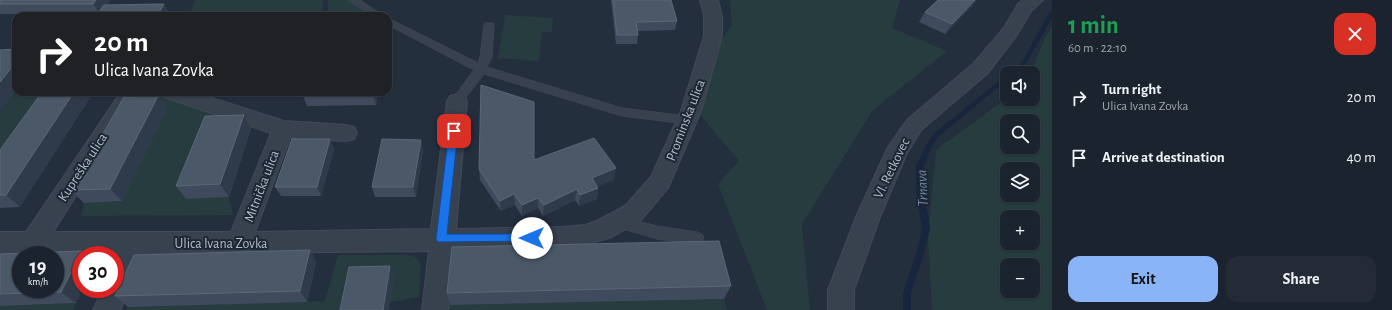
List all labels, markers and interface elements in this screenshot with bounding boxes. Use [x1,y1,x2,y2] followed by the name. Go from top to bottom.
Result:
[1334,13,1376,55] button: close
[1068,14,1119,38] text: 1 min
[28,28,80,80] icon: right
[94,29,149,57] text: 20 m
[1068,42,1127,55] text: 60 m · 22:10
[94,62,214,80] text: Ulica Ivana Zovka
[1000,66,1040,298] map controls
[1000,66,1040,106] button: sound
[664,77,708,163] street label: Prominska ulica
[1102,82,1161,97] text: Turn right
[1068,87,1090,109] icon: right
[1347,90,1376,105] text: 20 m
[1102,100,1189,113] text: Ulica Ivana Zovka
[437,114,471,148] pin
[1000,114,1040,154] button: search
[443,120,465,142] icon: arrive
[56,130,110,204] street label: Kupreška ulica
[871,135,913,201] street label: VI. Retkovec
[1068,147,1090,169] icon: arrive
[242,148,282,224] street label: Mitnička ulica
[1102,150,1225,165] text: Arrive at destination
[1346,150,1376,165] text: 40 m
[1000,162,1040,202] button: layers
[914,169,931,207] water label: Trnava
[1000,210,1040,250] button: +
[511,217,553,259] position arrow
[174,237,268,251] street label: Ulica Ivana Zovka
[72,246,124,298] speed limit sign: 30
[1068,256,1218,302] button: Exit
[1226,256,1376,302] button: Share
[30,257,46,277] text: 19
[1000,258,1040,298] button: −
[28,277,48,287] text: km/h

